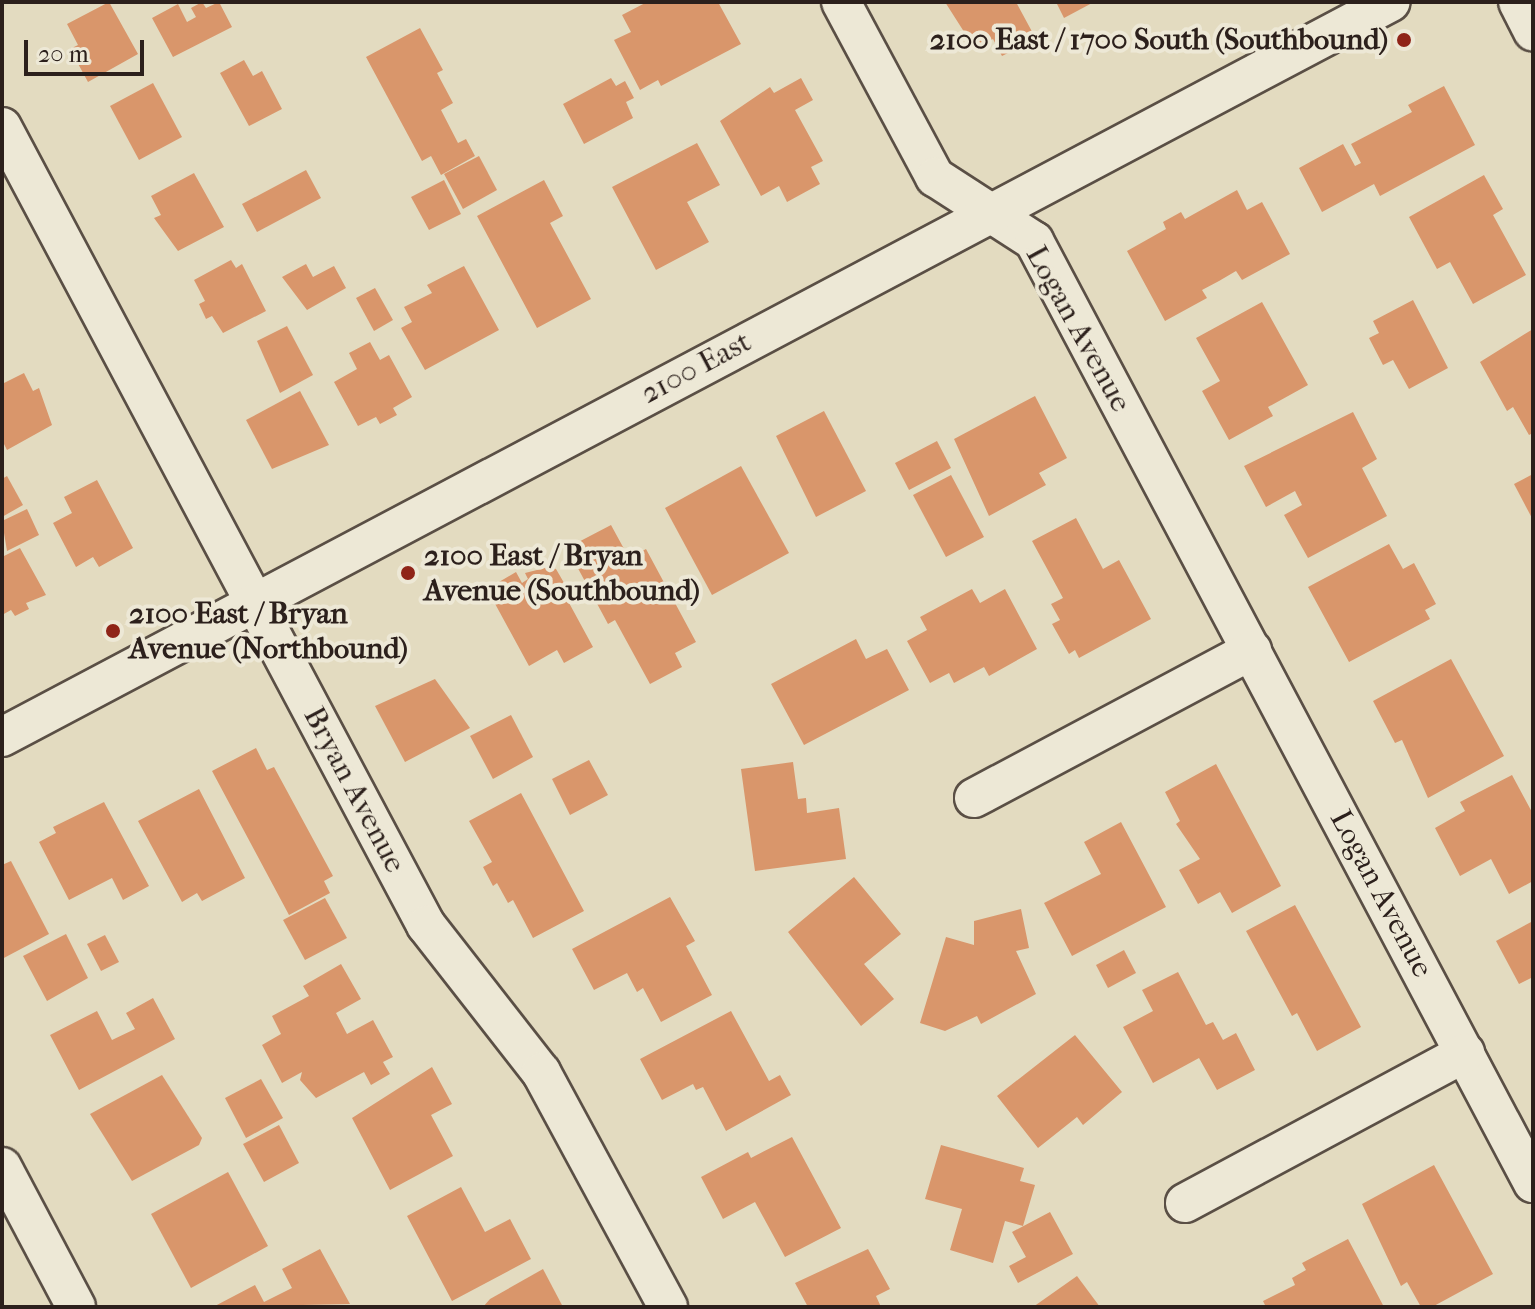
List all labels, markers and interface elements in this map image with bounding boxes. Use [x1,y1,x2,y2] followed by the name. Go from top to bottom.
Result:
[930,22,1388,58] place label: 2100 East / 1700 South (Southbound)
[28,24,148,74] scale bar
[1395,31,1413,49] marker: 2100 East / 1700 South (Southbound)
[38,40,89,68] text: 20 m
[1018,240,1138,418] street label: Logan Avenue
[635,324,757,412] street label: 2100 East
[424,538,700,608] place label: 2100 East / Bryan Avenue (Southbound)
[399,564,417,582] marker: 2100 East / Bryan Avenue (Southbound)
[129,596,408,666] place label: 2100 East / Bryan Avenue (Northbound)
[104,622,122,640] marker: 2100 East / Bryan Avenue (Northbound)
[295,701,413,879] street label: Bryan Avenue
[1322,804,1440,984] street label: Logan Avenue

